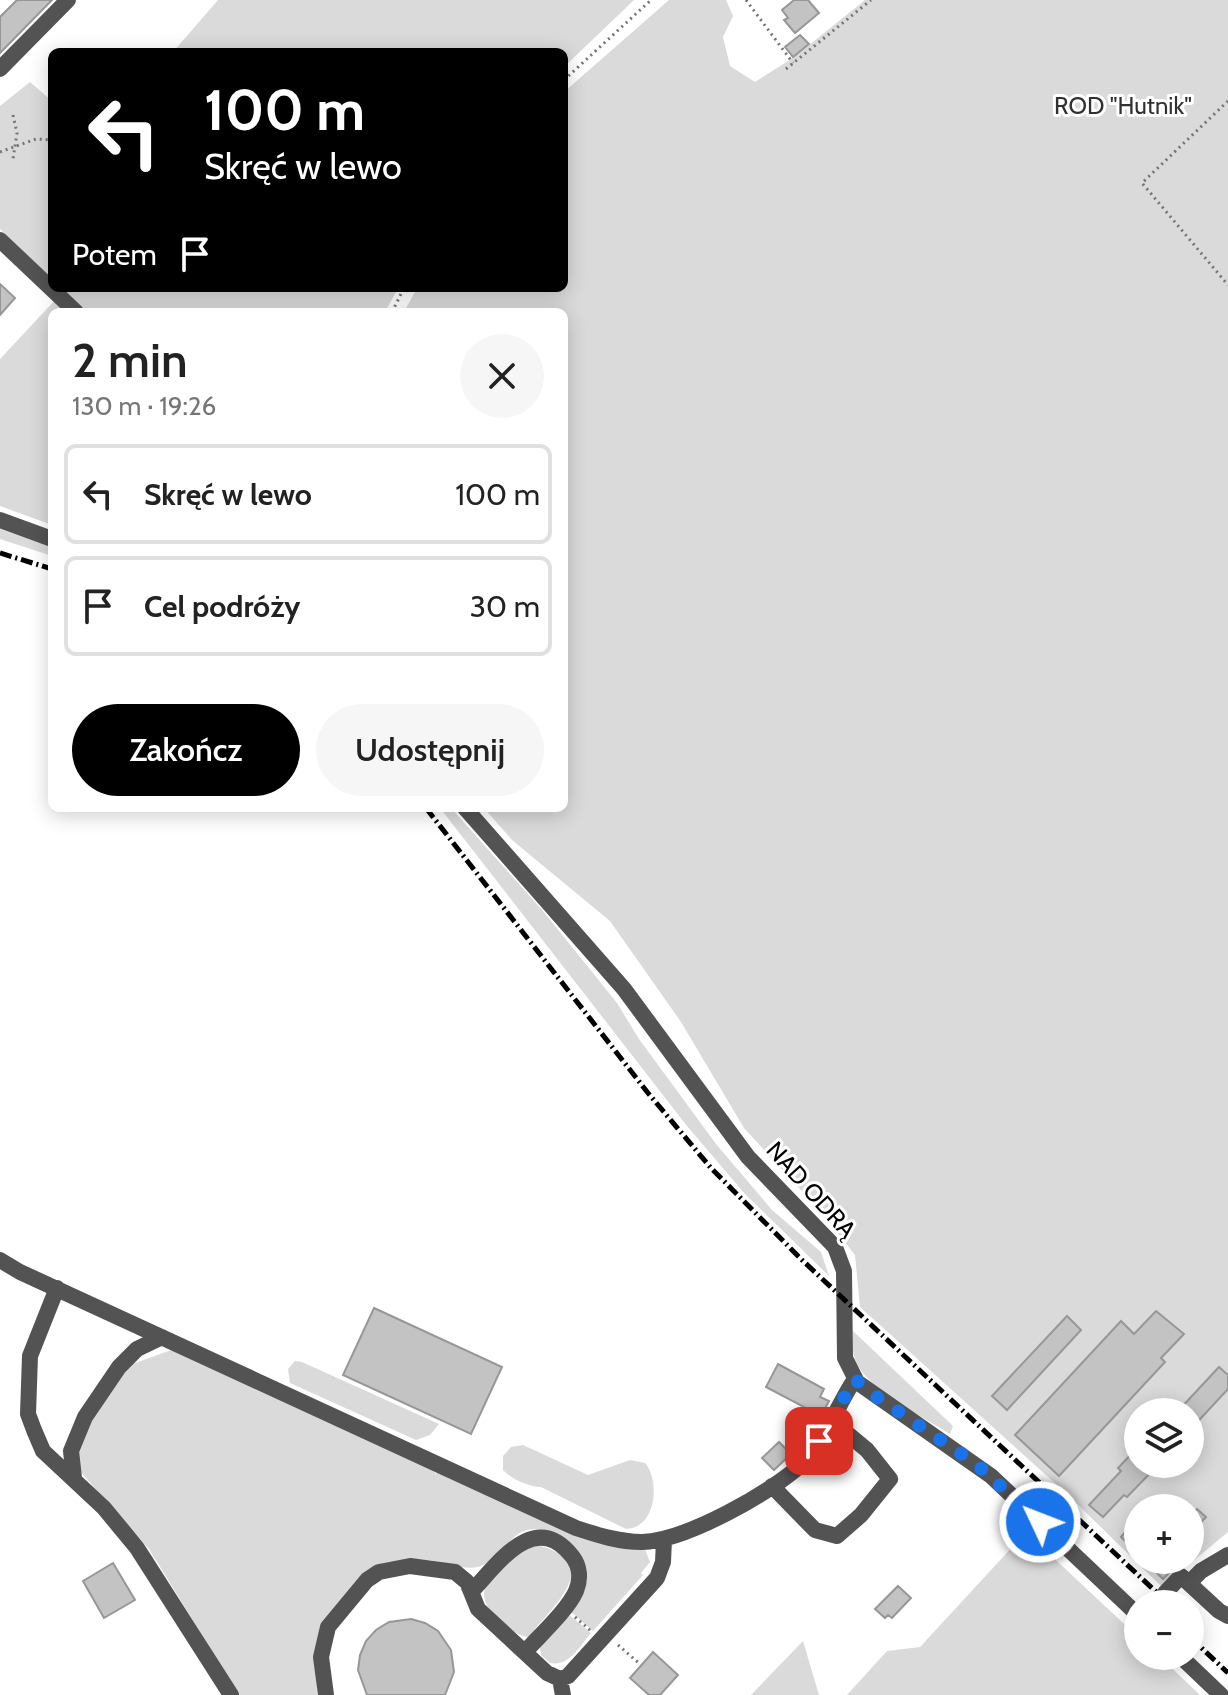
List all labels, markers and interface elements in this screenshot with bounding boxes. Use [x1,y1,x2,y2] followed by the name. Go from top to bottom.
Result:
[204,76,365,144] text: 100 m
[72,80,176,184] icon: left
[1054,91,1192,120] park label: ROD "Hutnik"
[204,144,402,188] text: Skręć w lewo
[173,232,217,276] icon: arrive
[72,236,157,273] text: Potem
[72,331,188,389] text: 2 min
[460,334,544,418] button: close
[72,390,216,422] text: 130 m · 19:26
[76,472,120,516] icon: left
[144,476,312,513] text: Skręć w lewo
[455,476,540,513] text: 100 m
[76,584,120,628] icon: arrive
[144,588,300,625] text: Cel podróży
[470,588,540,625] text: 30 m
[72,704,300,796] button: Zakończ
[316,704,544,796] button: Udostępnij
[761,1135,863,1245] street label: NAD ODRĄ
[1124,1398,1204,1670] map controls
[1124,1398,1204,1478] button: layers
[785,1407,853,1475] pin
[797,1419,841,1463] icon: arrive
[998,1480,1082,1564] position arrow
[1124,1494,1204,1574] button: +
[1124,1590,1204,1670] button: −

